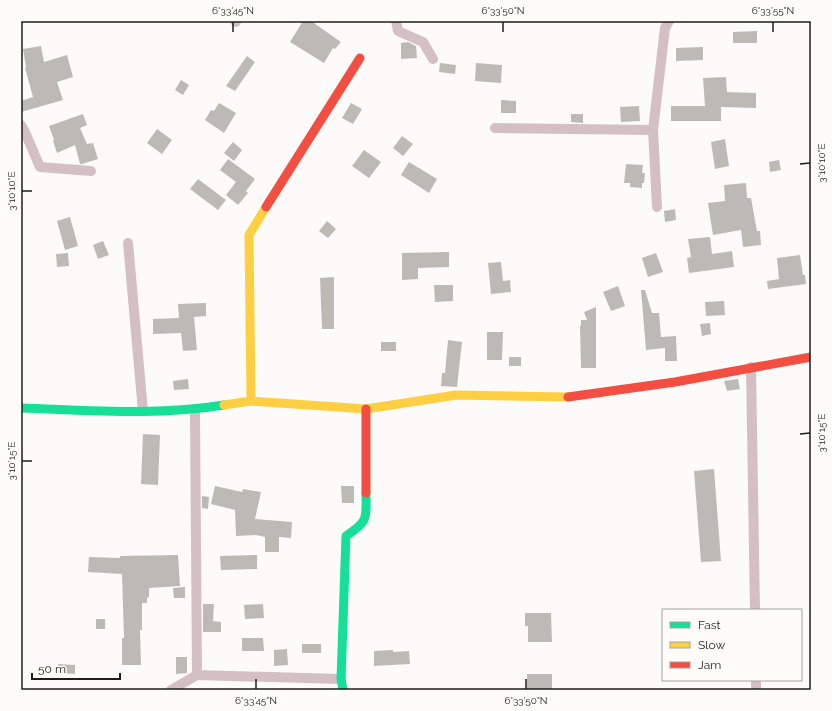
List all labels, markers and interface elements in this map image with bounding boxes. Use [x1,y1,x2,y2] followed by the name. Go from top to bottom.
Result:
[212,5,254,16] text: 6°33'45"N
[481,5,525,16] text: 6°33'50"N
[752,5,794,16] text: 6°33'55"N
[816,143,827,183] text: 3°10'10"E
[6,171,17,211] text: 3°10'10"E
[816,414,827,452] text: 3°10'15"E
[6,442,17,480] text: 3°10'15"E
[662,609,802,681] legend
[698,618,721,632] text: Fast
[698,638,725,652] text: Slow
[32,655,120,681] scale bar
[698,658,721,672] text: Jam
[38,662,66,676] text: 50 m
[235,695,277,706] text: 6°33'45"N
[504,695,548,706] text: 6°33'50"N

